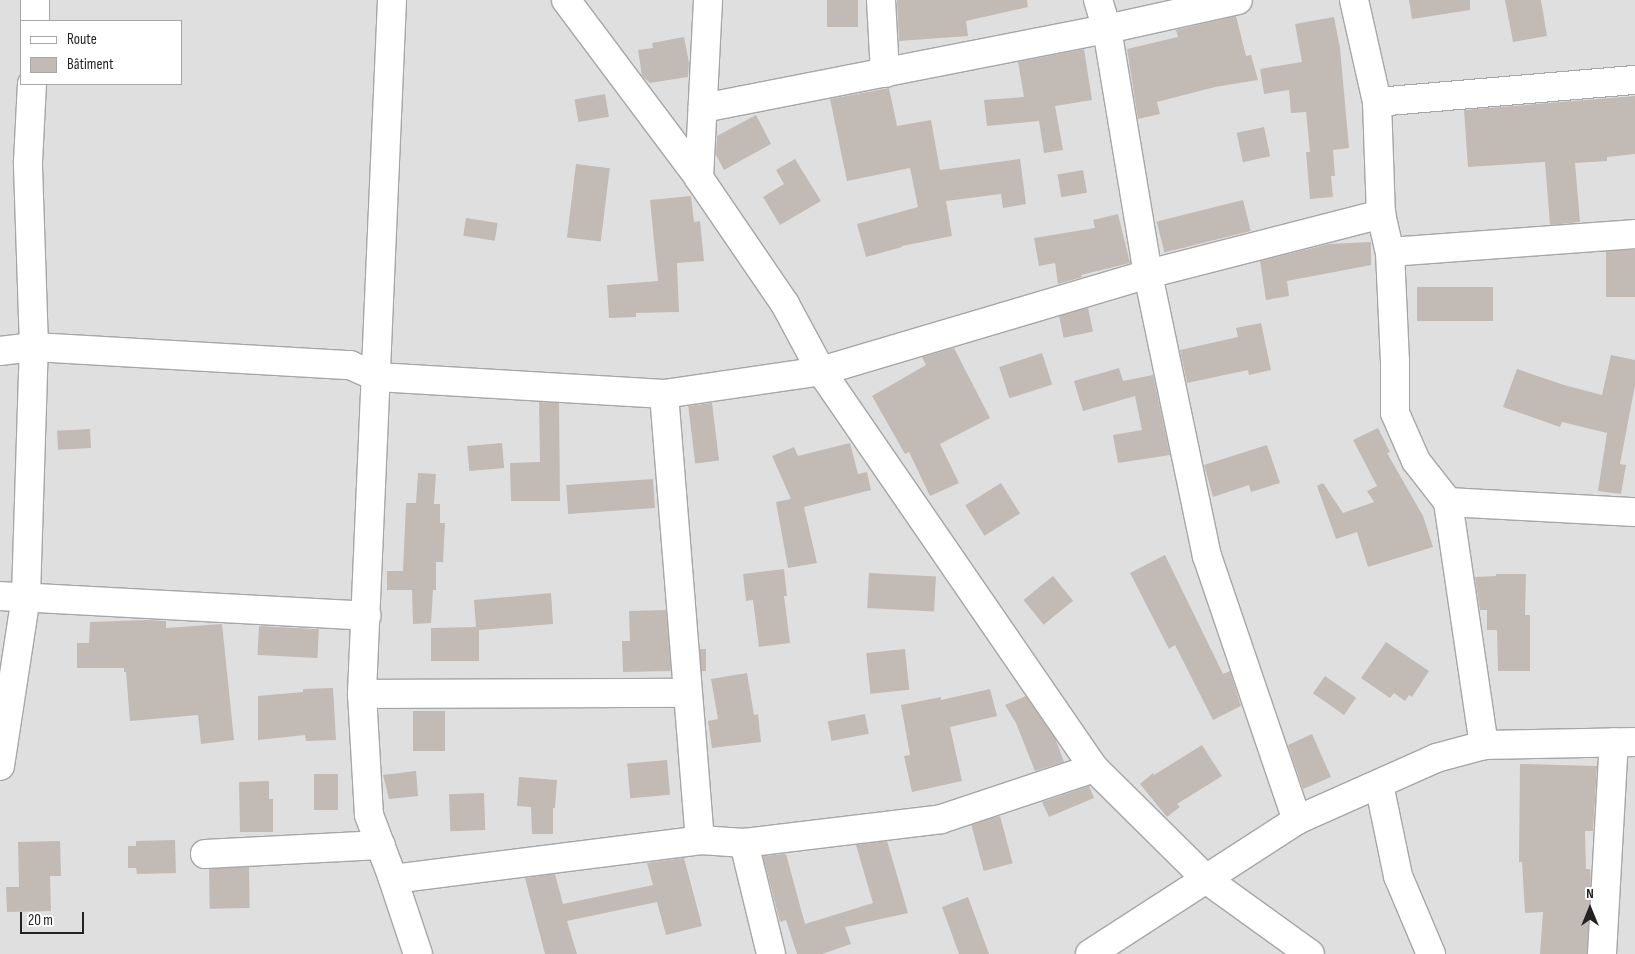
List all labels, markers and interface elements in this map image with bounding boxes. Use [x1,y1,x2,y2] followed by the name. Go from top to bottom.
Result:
[20,20,182,85] legend
[67,30,97,49] text: Route
[67,55,114,74] text: Bâtiment
[1565,884,1615,934] north arrow
[1586,885,1594,902] text: N
[22,902,86,934] scale bar
[28,911,53,930] text: 20 m

